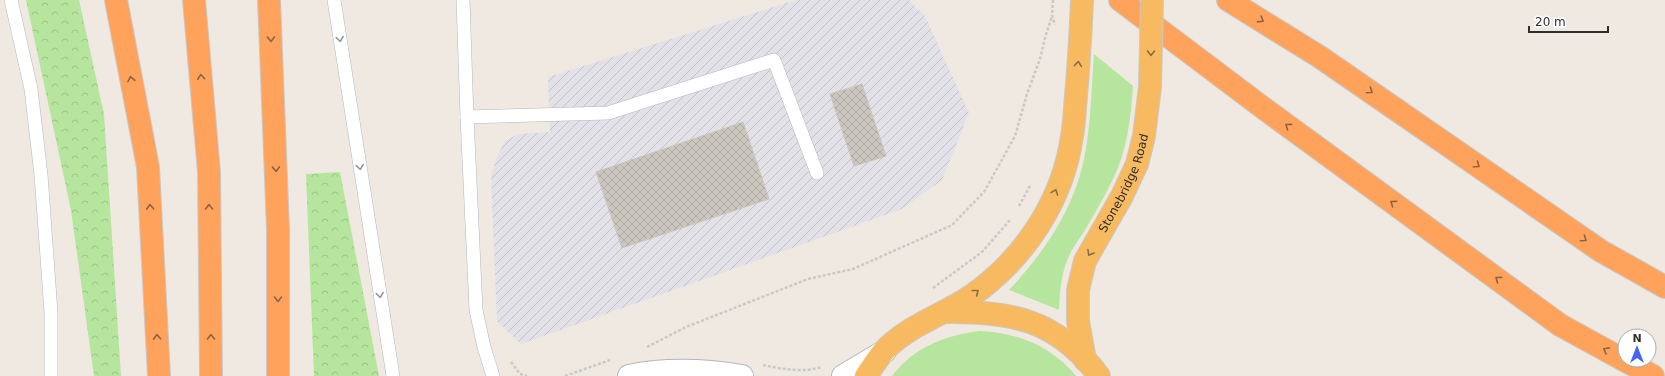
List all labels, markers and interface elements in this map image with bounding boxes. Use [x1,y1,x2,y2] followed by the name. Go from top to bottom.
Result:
[1529,8,1608,34] scale bar
[1535,15,1566,29] text: 20 m
[1257,16,1264,23] one-way arrow
[335,35,344,42] one-way arrow
[267,36,275,42] one-way arrow
[1146,50,1155,56] one-way arrow
[1074,61,1083,67] one-way arrow
[196,74,205,80] one-way arrow
[127,76,136,82] one-way arrow
[1366,86,1373,94] one-way arrow
[1285,124,1292,131] one-way arrow
[1096,132,1151,235] street label: Stonebridge Road
[1473,160,1480,168] one-way arrow
[355,164,364,170] one-way arrow
[272,166,280,172] one-way arrow
[1051,188,1059,195] one-way arrow
[1390,200,1397,207] one-way arrow
[146,204,154,210] one-way arrow
[205,204,213,210] one-way arrow
[1580,234,1587,242] one-way arrow
[1088,249,1095,256] one-way arrow
[1495,277,1502,284] one-way arrow
[971,289,978,296] one-way arrow
[375,292,384,298] one-way arrow
[274,296,282,302] one-way arrow
[1617,328,1657,368] north arrow
[1632,332,1642,345] text: N
[153,334,161,340] one-way arrow
[207,334,215,340] one-way arrow
[1603,348,1610,355] one-way arrow

